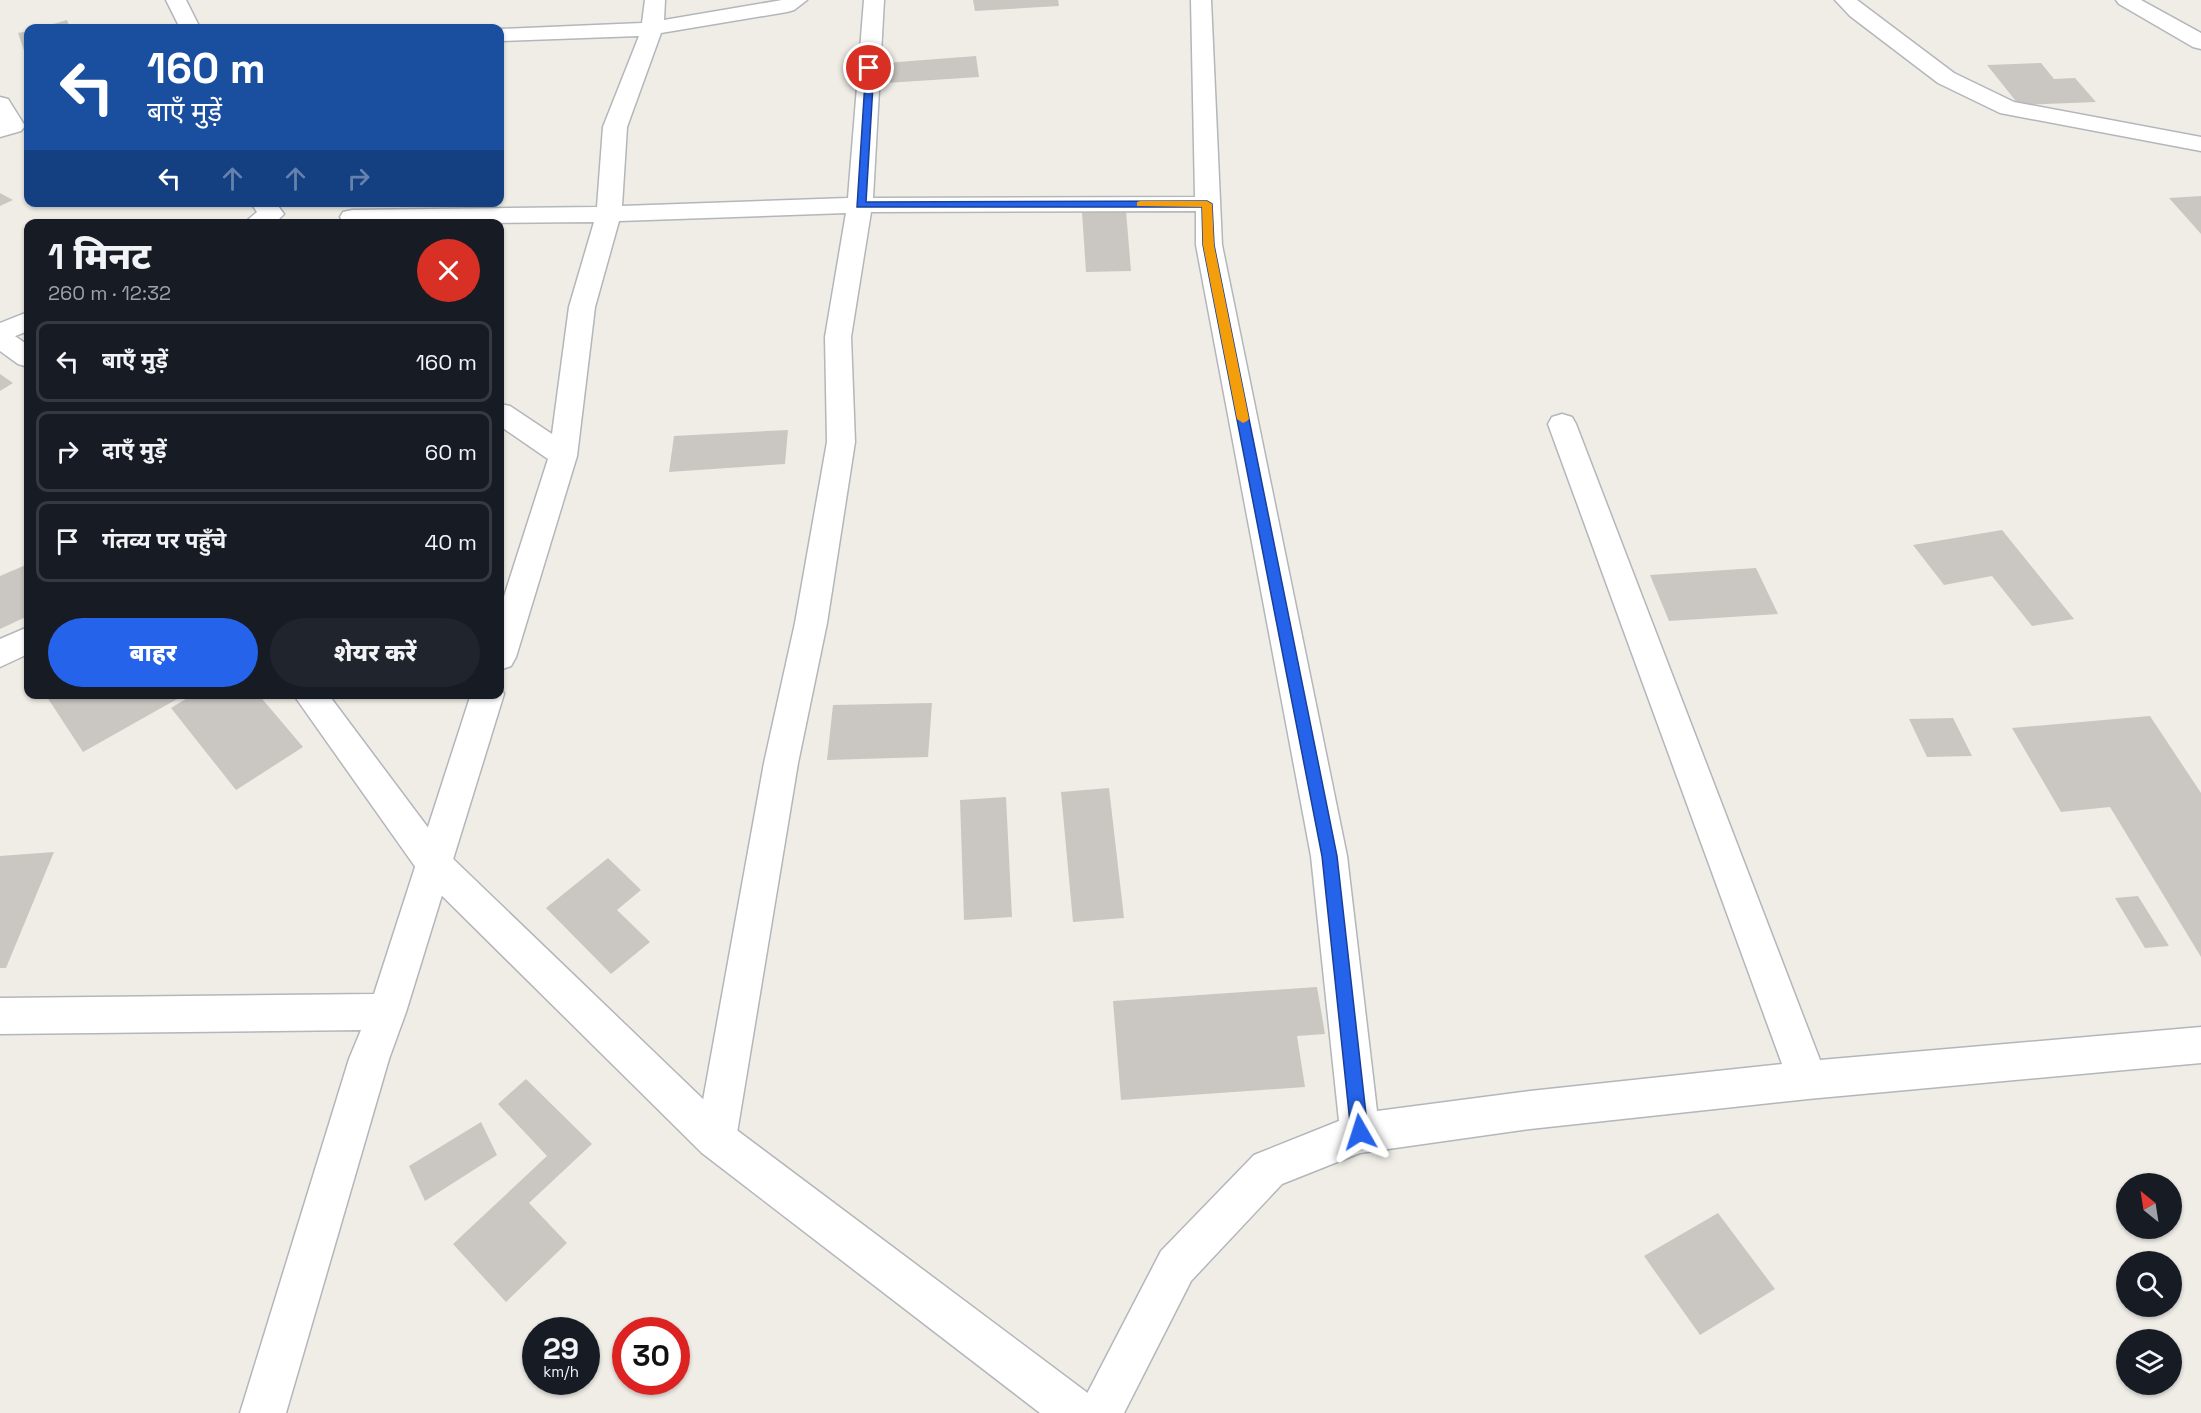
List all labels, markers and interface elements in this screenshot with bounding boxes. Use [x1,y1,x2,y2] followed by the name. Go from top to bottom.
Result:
[147,42,266,95] text: 160 m
[843,42,894,93] pin
[48,48,126,126] icon: left
[852,51,885,84] icon: arrive
[147,94,222,129] text: बाएँ मुड़ें
[153,162,186,195] icon: left
[216,162,249,195] icon: ahead
[279,162,312,195] icon: ahead
[342,162,375,195] icon: right
[48,234,151,280] text: 1 मिनट
[417,239,480,302] button: close
[48,280,171,306] text: 260 m · 12:32
[51,345,84,378] icon: left
[102,346,168,374] text: बाएँ मुड़ें
[416,348,477,376] text: 160 m
[51,435,84,468] icon: right
[102,436,167,464] text: दाएँ मुड़ें
[425,438,477,466] text: 60 m
[51,525,84,558] icon: arrive
[102,526,226,554] text: गंतव्य पर पहुँचे
[425,528,477,556] text: 40 m
[48,618,258,687] button: बाहर
[270,618,480,687] button: शेयर करें
[1328,1100,1392,1164] position arrow
[2116,1173,2182,1239] north arrow
[2116,1173,2182,1395] map controls
[2116,1251,2182,1317] button: search
[612,1317,690,1395] speed limit sign: 30
[543,1329,579,1368] text: 29
[2116,1329,2182,1395] button: layers
[543,1362,579,1381] text: km/h

